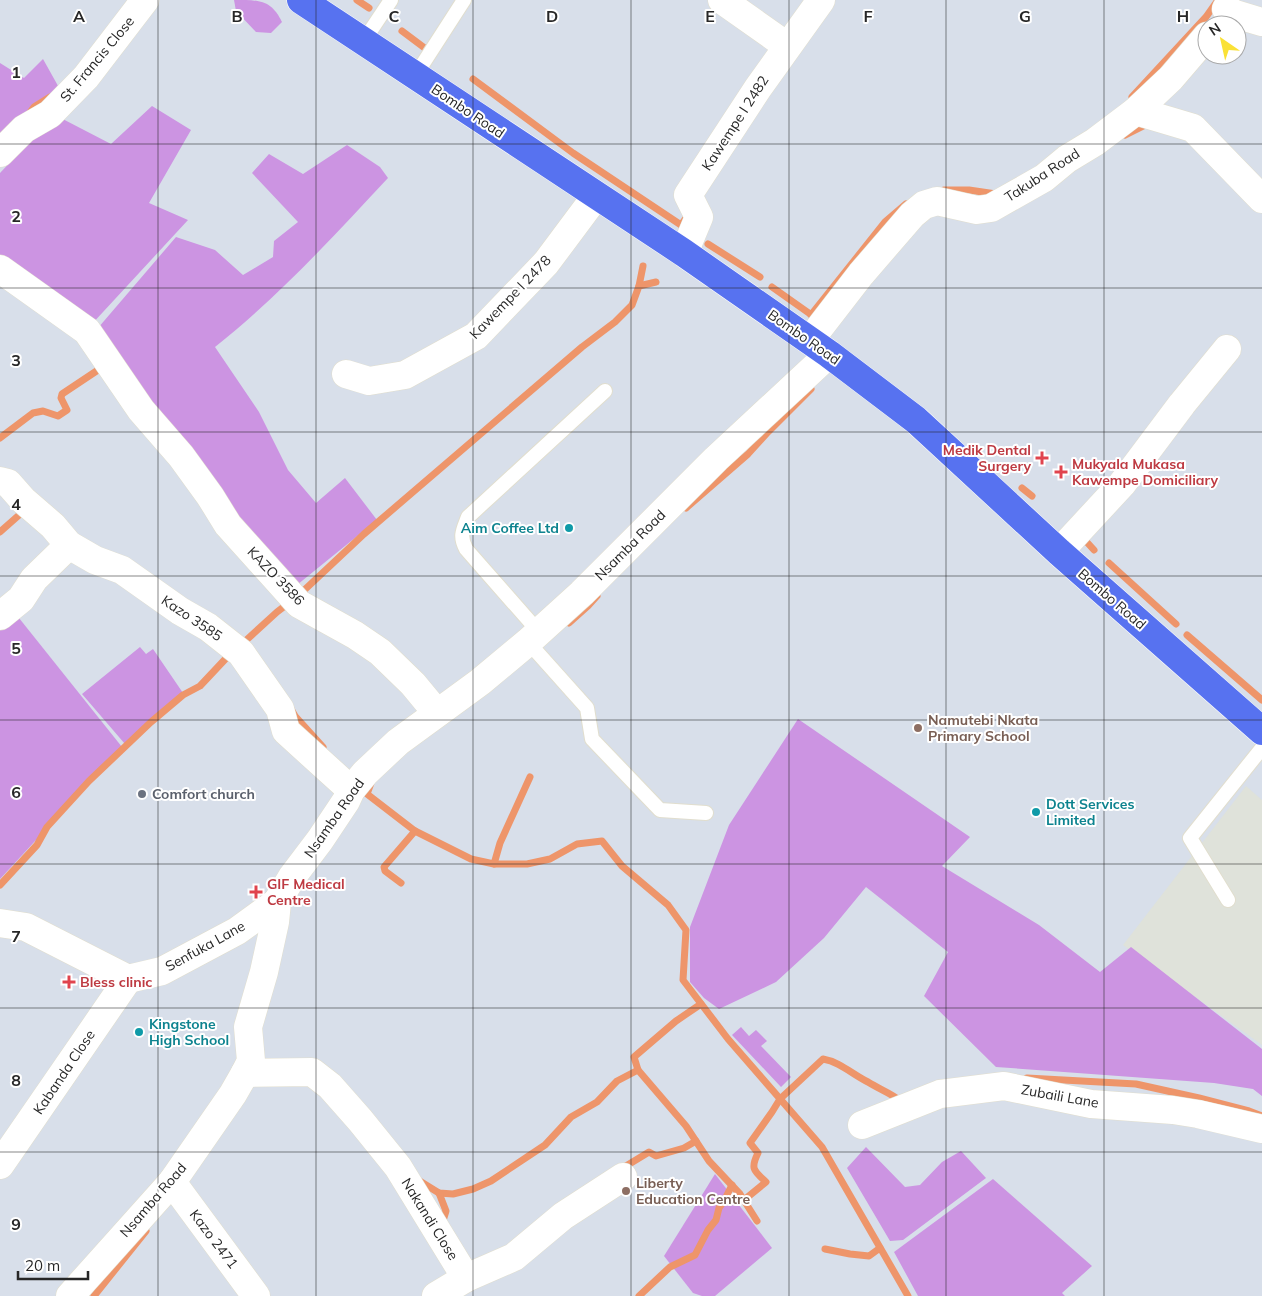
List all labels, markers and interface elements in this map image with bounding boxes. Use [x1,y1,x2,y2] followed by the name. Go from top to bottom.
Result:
[73,6,85,26] text: A
[231,6,243,26] text: B
[389,6,400,26] text: C
[546,6,558,26] text: D
[705,6,715,26] text: E
[863,6,873,26] text: F
[1019,6,1031,26] text: G
[1177,6,1189,26] text: H
[56,12,138,106] street label: St. Francis Close
[1197,15,1247,65] north arrow
[1205,19,1224,40] text: N
[11,62,21,82] text: 1
[698,72,772,174] street label: Kawempe I 2482
[428,80,508,142] street label: Bombo Road
[1001,144,1083,206] street label: Takuba Road
[11,206,21,226] text: 2
[465,251,555,343] street label: Kawempe I 2478
[764,305,844,369] street label: Bombo Road
[11,350,21,370] text: 3
[943,441,1031,475] place label: Medik Dental Surgery
[1035,451,1049,465] marker: Medik Dental Surgery
[1072,455,1218,489] place label: Mukyala Mukasa Kawempe Domiciliary
[1054,465,1068,479] marker: Mukyala Mukasa Kawempe Domiciliary
[11,494,21,514] text: 4
[591,506,669,584] street label: Nsamba Road
[461,519,559,537] place label: Aim Coffee Ltd
[563,522,575,534] marker: Aim Coffee Ltd
[244,543,308,609] street label: KAZO 3586
[1074,565,1150,633] street label: Bombo Road
[158,591,226,645] street label: Kazo 3585
[11,638,21,658] text: 5
[928,711,1038,745] place label: Namutebi Nkata Primary School
[912,722,924,734] marker: Namutebi Nkata Primary School
[300,775,368,861] street label: Nsamba Road
[11,782,21,802] text: 6
[152,785,255,803] place label: Comfort church
[136,788,148,800] marker: Comfort church
[1046,795,1134,829] place label: Dott Services Limited
[1030,806,1042,818] marker: Dott Services Limited
[267,875,345,909] place label: GIF Medical Centre
[249,885,263,899] marker: GIF Medical Centre
[162,917,248,975] street label: Senfuka Lane
[11,926,21,946] text: 7
[80,973,152,991] place label: Bless clinic
[62,975,76,989] marker: Bless clinic
[149,1015,229,1049] place label: Kingstone High School
[29,1026,99,1118] street label: Kabanda Close
[133,1026,145,1038] marker: Kingstone High School
[11,1070,21,1090] text: 8
[1020,1080,1100,1112] street label: Zubaili Lane
[116,1159,190,1241] street label: Nsamba Road
[636,1174,750,1208] place label: Liberty Education Centre
[398,1175,462,1263] street label: Nakandi Close
[620,1185,632,1197] marker: Liberty Education Centre
[186,1206,242,1272] street label: Kazo 2471
[11,1214,21,1234] text: 9
[18,1248,88,1280] scale bar
[25,1256,60,1275] text: 20 m

